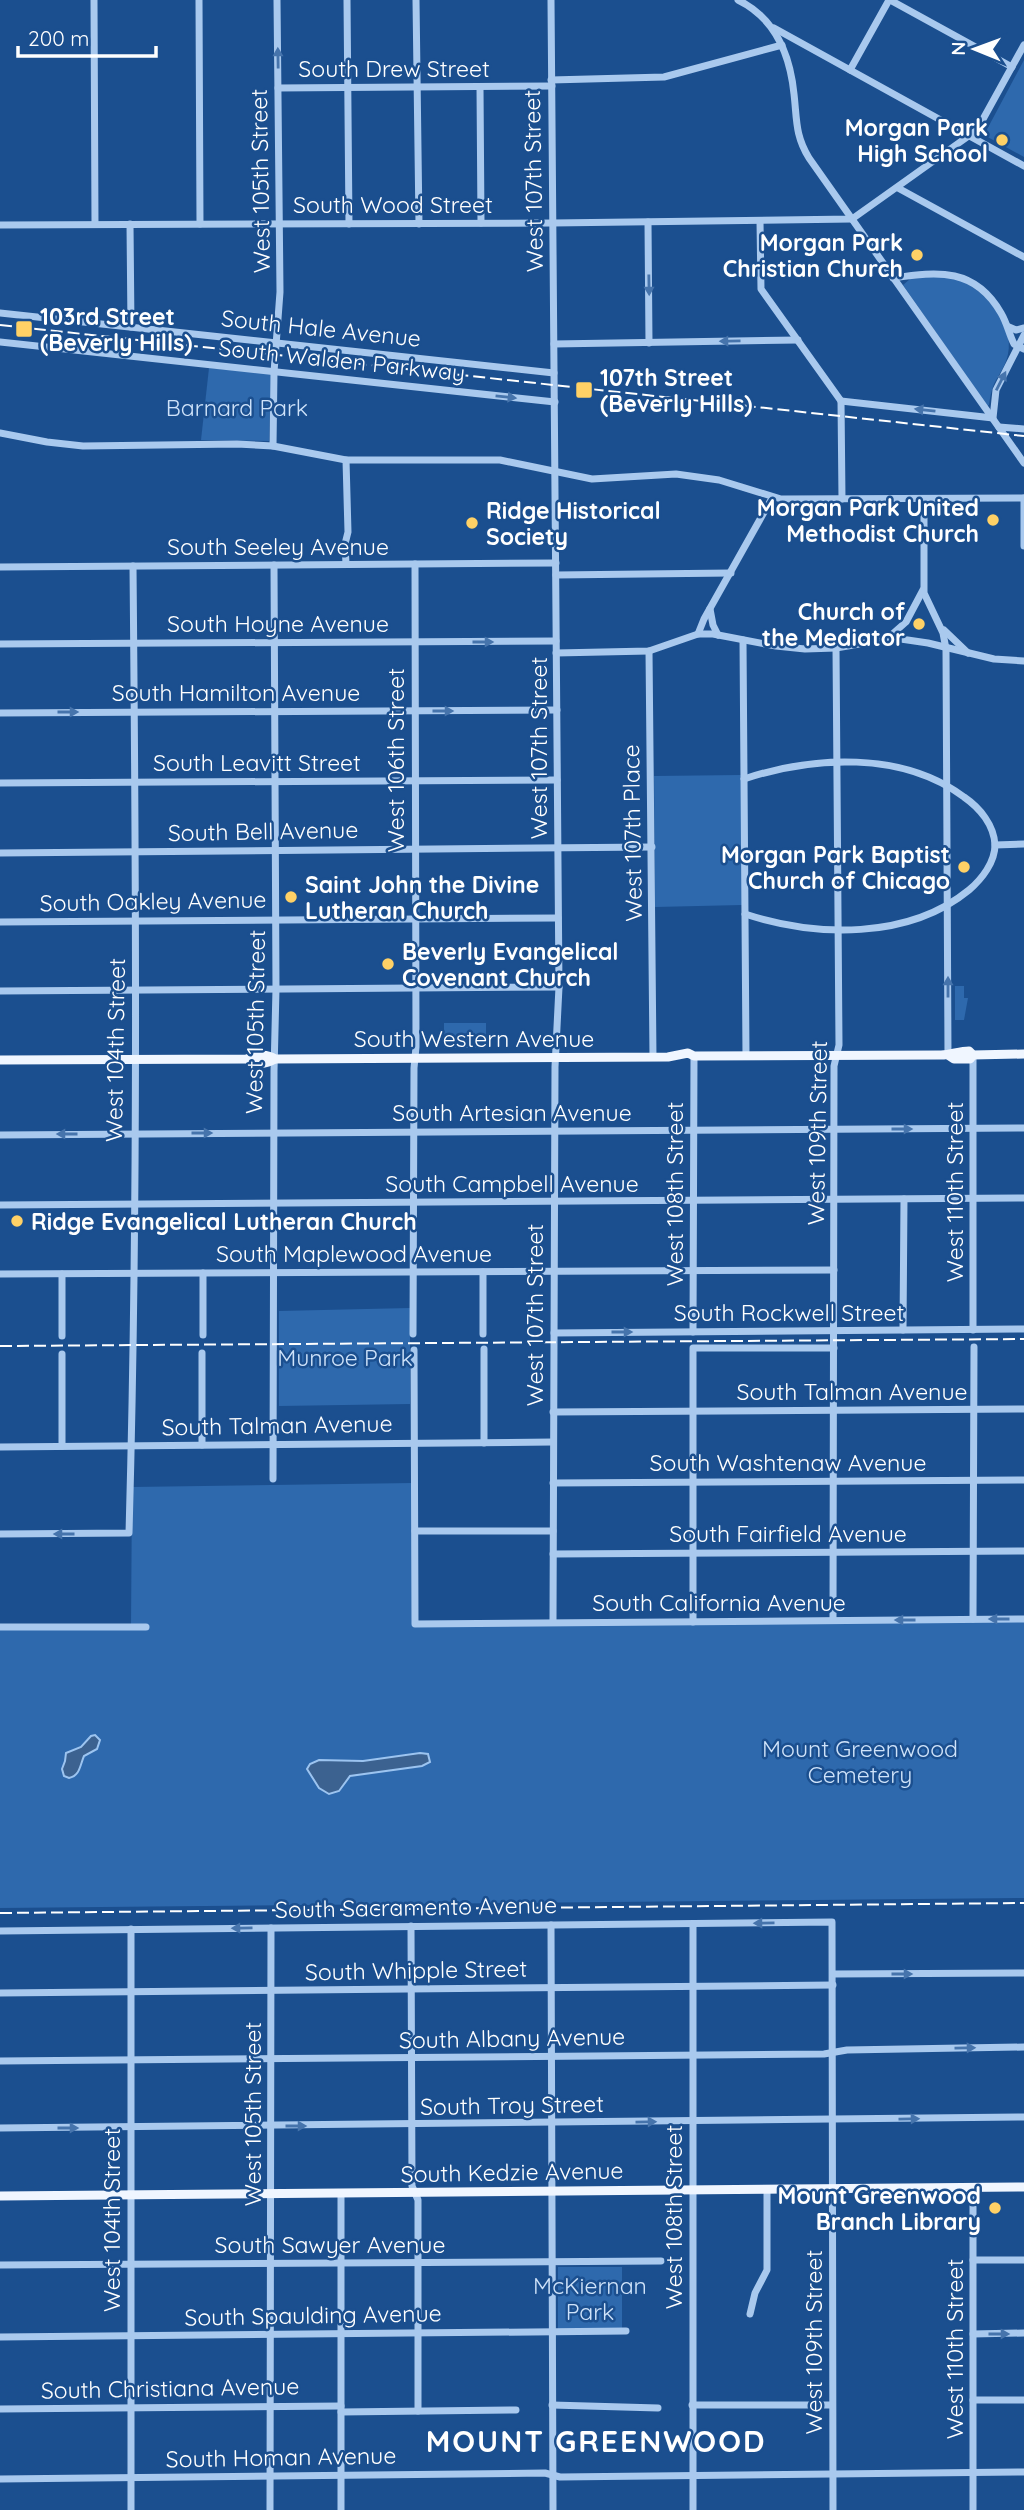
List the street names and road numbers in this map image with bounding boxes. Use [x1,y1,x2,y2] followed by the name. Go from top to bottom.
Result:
[298,54,490,83] street label: South Drew Street
[244,88,276,273] street label: West 105th Street
[517,89,549,272] street label: West 107th Street
[293,190,493,219] street label: South Wood Street
[220,303,422,353] street label: South Hale Avenue
[217,333,467,387] street label: South Walden Parkway
[167,532,389,561] street label: South Seeley Avenue
[167,609,389,638] street label: South Hoyne Avenue
[524,657,553,839] street label: West 107th Street
[381,668,410,852] street label: West 106th Street
[112,678,360,707] street label: South Hamilton Avenue
[616,744,648,922] street label: West 107th Place
[153,748,361,777] street label: South Leavitt Street
[168,815,358,847] street label: South Bell Avenue
[39,885,267,917] street label: South Oakley Avenue
[239,929,271,1114] street label: West 105th Street
[99,958,131,1142] street label: West 104th Street
[354,1024,594,1053] street label: South Western Avenue
[801,1040,833,1226] street label: West 109th Street
[392,1098,632,1127] street label: South Artesian Avenue
[660,1102,689,1286] street label: West 108th Street
[940,1102,969,1282] street label: West 110th Street
[385,1169,639,1198] street label: South Campbell Avenue
[520,1224,549,1406] street label: West 107th Street
[216,1239,492,1268] street label: South Maplewood Avenue
[674,1298,904,1327] street label: South Rockwell Street
[736,1377,968,1406] street label: South Talman Avenue
[161,1408,393,1442] street label: South Talman Avenue
[650,1448,926,1477] street label: South Washtenaw Avenue
[669,1519,907,1548] street label: South Fairfield Avenue
[592,1588,846,1617] street label: South California Avenue
[275,1890,557,1924] street label: South Sacramento Avenue
[305,1954,528,1986] street label: South Whipple Street
[238,2022,267,2206] street label: West 105th Street
[399,2022,625,2054] street label: South Albany Avenue
[420,2089,604,2121] street label: South Troy Street
[659,2125,688,2309] street label: West 108th Street
[97,2128,126,2312] street label: West 104th Street
[400,2156,624,2188] street label: South Kedzie Avenue
[215,2230,445,2259] street label: South Sawyer Avenue
[799,2249,828,2434] street label: West 109th Street
[940,2259,969,2439] street label: West 110th Street
[184,2298,442,2332] street label: South Spaulding Avenue
[41,2371,299,2405] street label: South Christiana Avenue
[165,2440,397,2474] street label: South Homan Avenue

